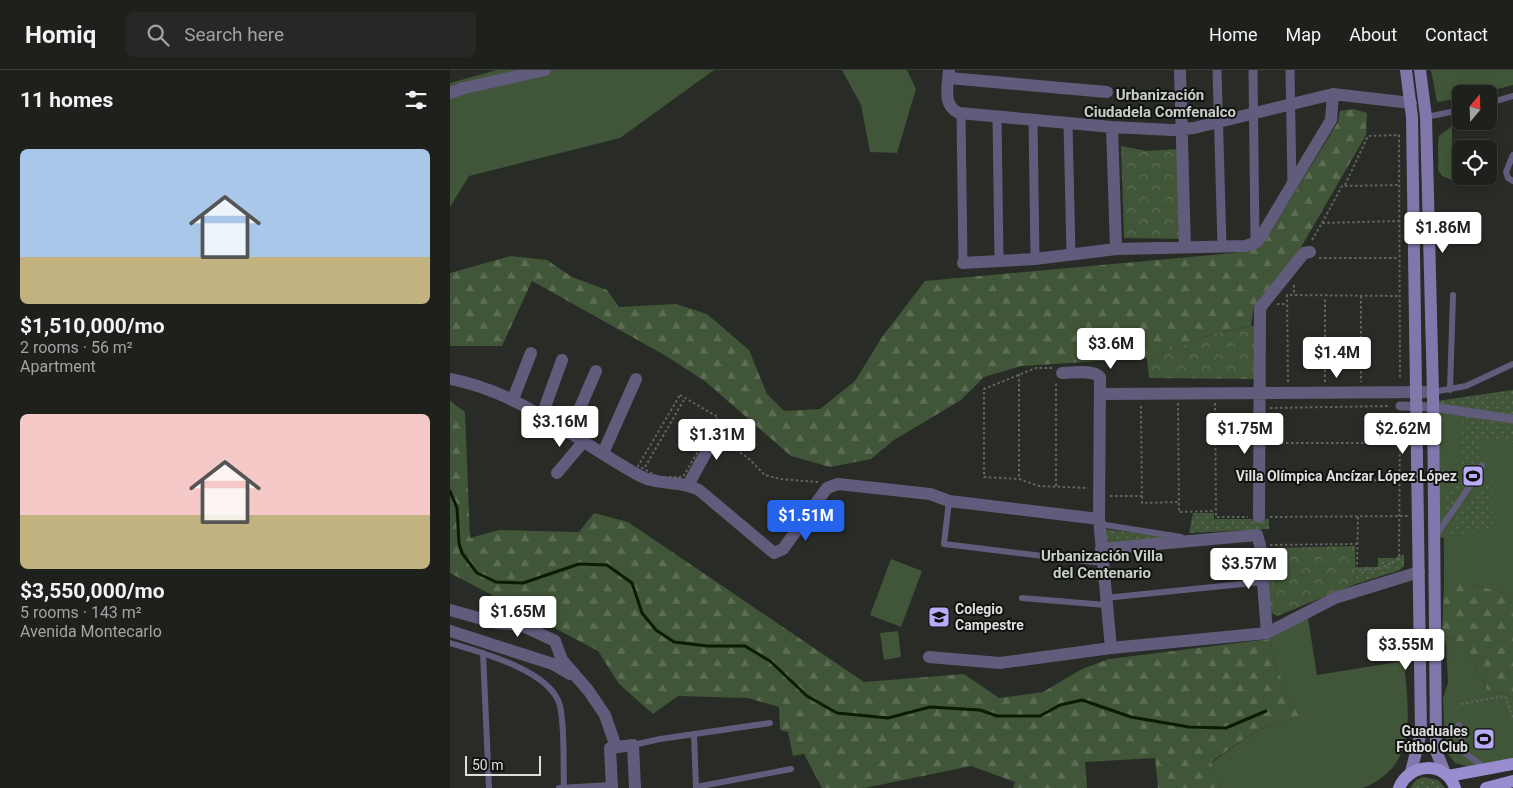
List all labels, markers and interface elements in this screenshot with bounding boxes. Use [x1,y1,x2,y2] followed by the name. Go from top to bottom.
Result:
[126,12,476,57] search box
[25,21,96,49] text: Homiq
[144,21,172,49] icon: search
[184,23,284,46] text: Search here
[1209,24,1258,45] text: Home
[1286,24,1321,45] text: Map
[1349,24,1397,45] text: About
[1425,24,1488,45] text: Contact
[1452,85,1498,130] north arrow
[1452,85,1497,185] map controls
[402,86,430,114] icon: filters
[1084,86,1236,121] district label: Urbanización Ciudadela Comfenalco
[20,88,113,112] text: 11 homes
[1452,140,1497,185] button: locate
[180,182,270,272] icon: home
[1402,212,1484,254] pin: $1.86M
[1415,218,1471,237] text: $1.86M
[20,314,165,338] text: $1,510,000/mo
[1076,328,1146,370] pin: $3.6M
[1088,334,1134,353] text: $3.6M
[1302,336,1372,379] pin: $1.4M
[20,338,133,357] text: 2 rooms · 56 m²
[1314,343,1360,362] text: $1.4M
[20,357,96,376] text: Apartment
[519,406,601,448] pin: $3.16M
[532,412,588,431] text: $3.16M
[1204,412,1286,455] pin: $1.75M
[1362,412,1444,455] pin: $2.62M
[676,418,758,461] pin: $1.31M
[1217,419,1273,438] text: $1.75M
[1375,419,1431,438] text: $2.62M
[689,425,745,444] text: $1.31M
[180,447,270,537] icon: home
[1461,464,1485,488] sports icon: Villa Olímpica Ancízar López López
[1236,468,1457,484] place label: Villa Olímpica Ancízar López López
[765,500,847,542] pin: $1.51M
[778,506,834,525] text: $1.51M
[1041,547,1163,582] district label: Urbanización Villa del Centenario
[1208,548,1290,590] pin: $3.57M
[1221,554,1277,573] text: $3.57M
[20,579,165,603] text: $3,550,000/mo
[477,596,559,638] pin: $1.65M
[955,601,1024,633] place label: Colegio Campestre
[490,602,546,621] text: $1.65M
[20,603,142,622] text: 5 rooms · 143 m²
[927,605,951,629] school or university icon: Colegio Campestre
[20,622,162,641] text: Avenida Montecarlo
[1365,628,1447,671] pin: $3.55M
[1378,635,1434,654] text: $3.55M
[1396,723,1468,755] place label: Guaduales Fútbol Club
[1472,727,1496,751] sports icon: Guaduales Fútbol Club
[465,753,541,776] scale bar
[472,757,504,773] text: 50 m

